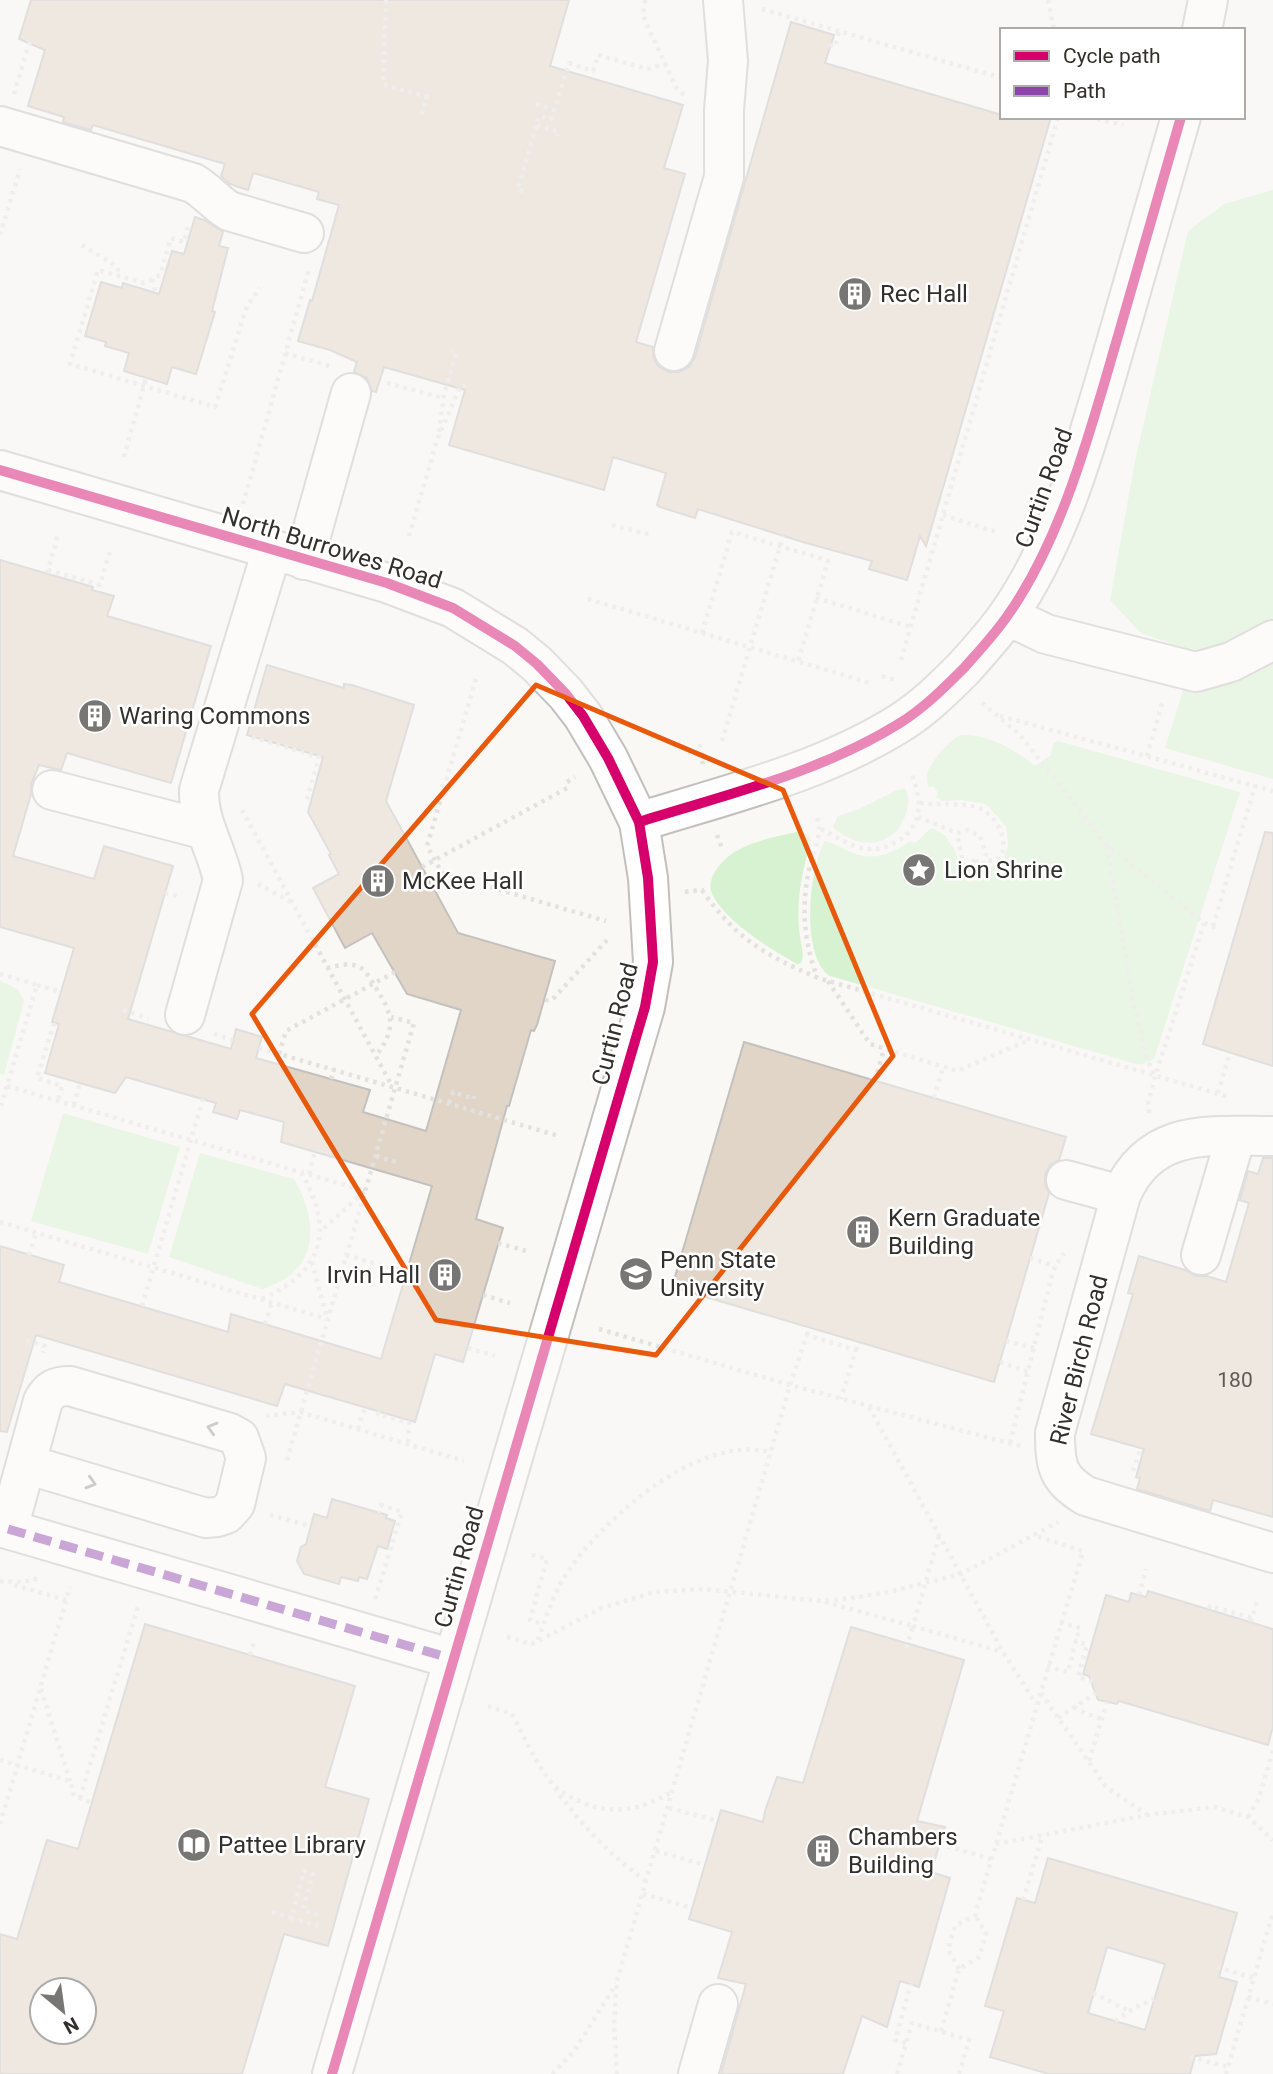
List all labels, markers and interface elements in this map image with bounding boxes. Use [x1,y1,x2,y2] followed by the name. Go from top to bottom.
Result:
[1000,28,1245,119] legend
[1063,44,1161,68] text: Cycle path
[1063,79,1106,103] text: Path
[836,275,874,313] building icon: Rec Hall
[880,280,968,308] place label: Rec Hall
[1009,424,1079,552] street label: Curtin Road
[219,501,445,595] street label: North Burrowes Road
[76,697,114,735] building icon: Waring Commons
[119,702,310,730] place label: Waring Commons
[900,851,938,889] place icon: Lion Shrine
[944,856,1063,884] place label: Lion Shrine
[359,862,397,900] building icon: McKee Hall
[402,867,524,895] place label: McKee Hall
[586,960,644,1088] street label: Curtin Road
[888,1204,1040,1260] place label: Kern Graduate Building
[844,1213,882,1251] building icon: Kern Graduate Building
[660,1246,776,1302] place label: Penn State University
[617,1255,655,1293] school or university icon: Penn State University
[426,1256,464,1294] building icon: Irvin Hall
[327,1261,420,1289] place label: Irvin Hall
[1044,1272,1114,1448] street label: River Birch Road
[1217,1368,1253,1392] house number: 180
[206,1421,218,1436] one-way arrow
[85,1475,97,1490] one-way arrow
[428,1503,490,1631] street label: Curtin Road
[848,1823,958,1879] place label: Chambers Building
[175,1826,213,1864] library icon: Pattee Library
[218,1831,366,1859] place label: Pattee Library
[804,1832,842,1870] building icon: Chambers Building
[28,1976,98,2046] north arrow
[60,2012,82,2039] text: N

